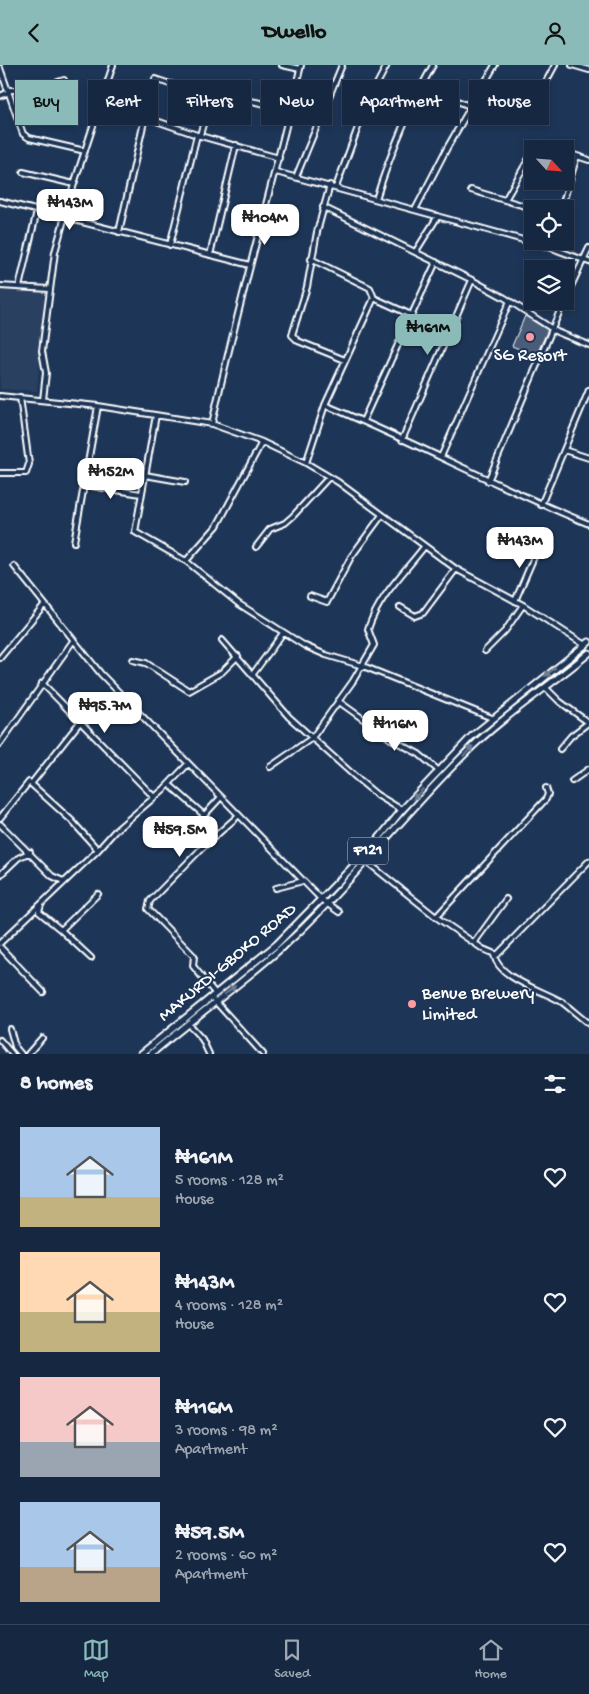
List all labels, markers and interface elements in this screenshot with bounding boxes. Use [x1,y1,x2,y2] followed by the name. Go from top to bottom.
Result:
[20,19,48,47] icon: back
[541,19,569,47] icon: person
[263,20,326,46] text: Dwello
[15,80,78,125] chip: Buy
[88,80,158,125] chip: Rent
[168,80,251,125] chip: Filters
[261,80,332,125] chip: New
[342,80,459,125] chip: Apartment
[469,80,549,125] chip: House
[524,140,574,190] north arrow
[524,140,574,310] map controls
[35,189,105,231] pin: ₦143M
[48,195,93,214] text: ₦143M
[524,200,574,250] button: locate
[230,203,300,246] pin: ₦104M
[242,210,288,229] text: ₦104M
[524,260,574,310] button: layers
[393,313,463,356] pin: ₦161M
[406,320,450,339] text: ₦161M
[524,331,536,343] marker: SG Resort
[494,346,568,367] place label: SG Resort
[76,457,146,500] pin: ₦152M
[88,464,134,483] text: ₦152M
[485,527,555,569] pin: ₦143M
[498,533,543,552] text: ₦143M
[544,667,557,678] one-way arrow
[64,691,146,734] pin: ₦95.7M
[79,698,131,717] text: ₦95.7M
[360,709,430,752] pin: ₦116M
[373,716,417,735] text: ₦116M
[462,746,474,758] one-way arrow
[412,787,424,799] one-way arrow
[139,815,221,858] pin: ₦59.5M
[154,822,206,841] text: ₦59.5M
[348,837,388,864] road number: F121
[155,899,301,1027] street label: MAKURDI-GBOKO ROAD
[421,984,535,1026] place label: Benue Brewery Limited
[223,985,236,996] one-way arrow
[406,998,418,1010] marker: Benue Brewery Limited
[541,1070,569,1098] icon: filters
[20,1072,92,1097] text: 8 homes
[60,1147,120,1207] icon: home
[175,1147,232,1172] text: ₦161M
[541,1163,569,1191] icon: heart
[175,1172,284,1191] text: 5 rooms · 128 m²
[175,1191,214,1210] text: House
[60,1272,120,1332] icon: home
[175,1272,234,1297] text: ₦143M
[541,1288,569,1316] icon: heart
[175,1297,283,1316] text: 4 rooms · 128 m²
[175,1316,214,1335] text: House
[60,1397,120,1457] icon: home
[175,1397,232,1422] text: ₦116M
[541,1413,569,1441] icon: heart
[175,1422,277,1441] text: 3 rooms · 98 m²
[175,1441,247,1460] text: Apartment
[60,1522,120,1582] icon: home
[175,1522,244,1547] text: ₦59.5M
[541,1538,569,1566] icon: heart
[175,1547,277,1566] text: 2 rooms · 60 m²
[175,1566,247,1585] text: Apartment
[82,1636,110,1683] tab: Map
[274,1636,310,1683] tab: Saved
[474,1636,507,1683] tab: Home

